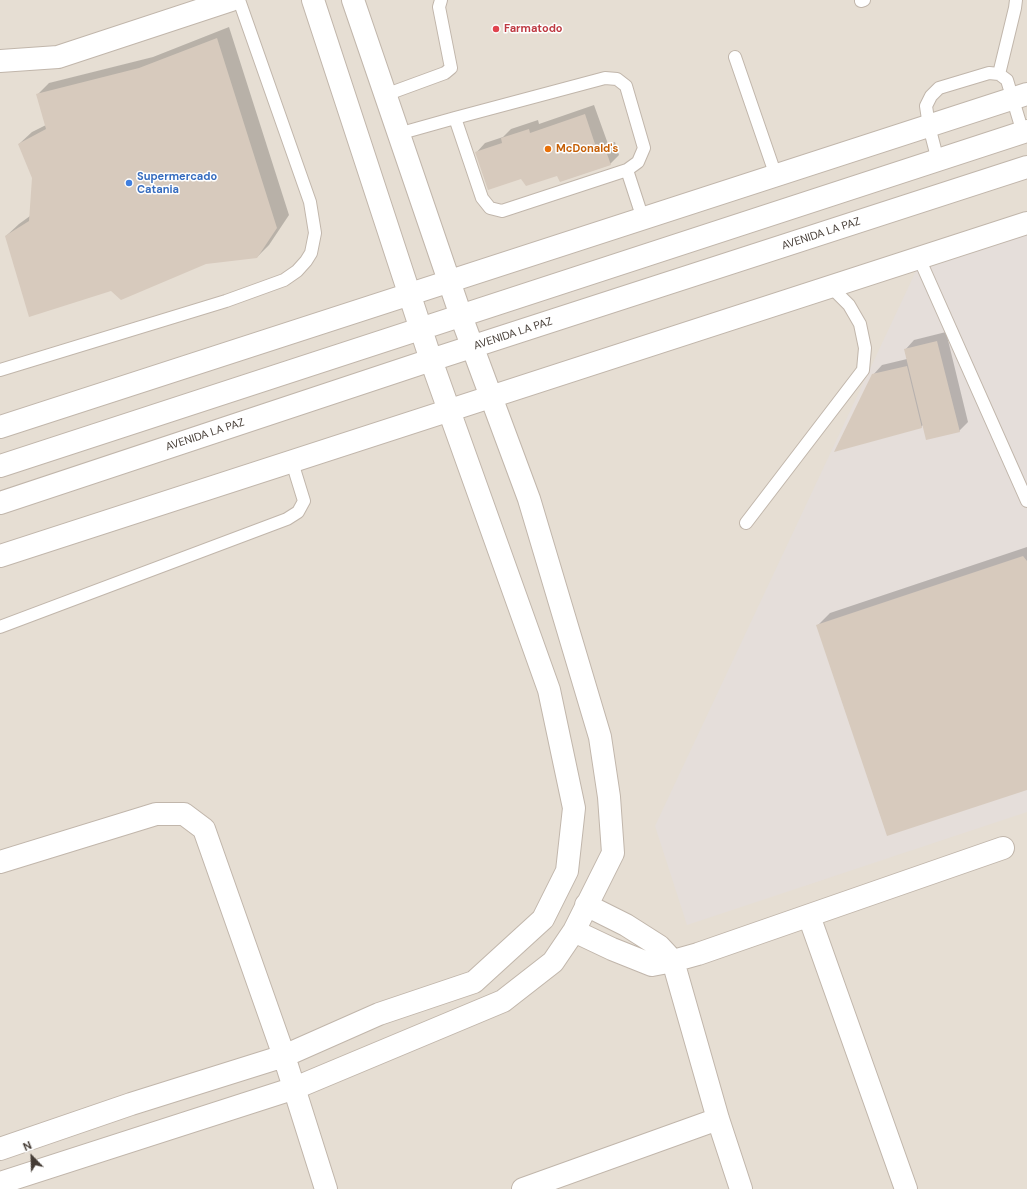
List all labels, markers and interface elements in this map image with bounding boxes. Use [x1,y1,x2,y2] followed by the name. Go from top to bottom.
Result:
[504,22,563,36] place label: Farmatodo
[491,24,501,34] marker: Farmatodo
[556,142,618,156] place label: McDonald's
[543,144,553,154] marker: McDonald's
[137,170,217,196] place label: Supermercado Catania
[124,178,134,188] marker: Supermercado Catania
[780,215,862,253] street label: AVENIDA LA PAZ
[472,315,554,353] street label: AVENIDA LA PAZ
[164,416,246,454] street label: AVENIDA LA PAZ
[12,1137,52,1177] north arrow
[21,1138,34,1154] text: N

